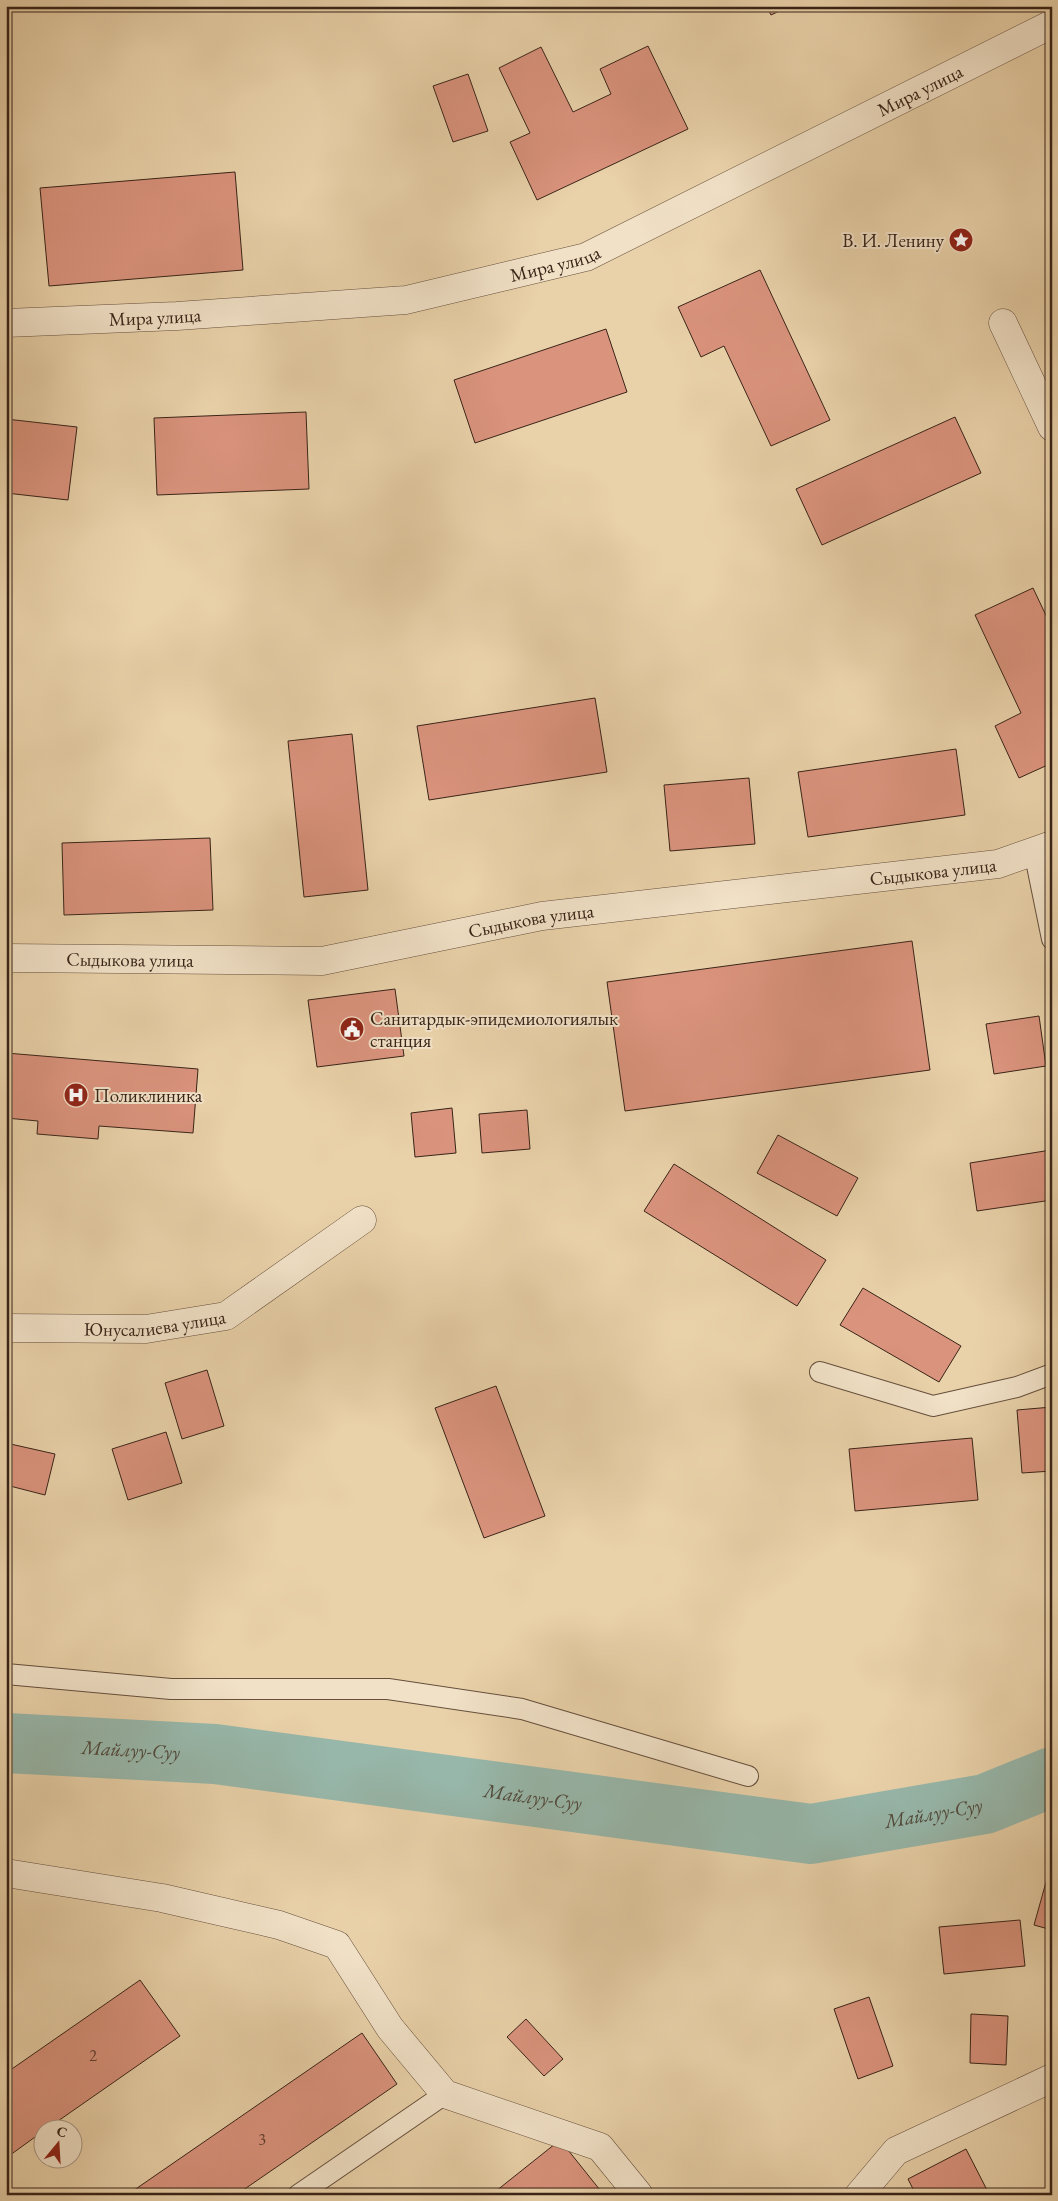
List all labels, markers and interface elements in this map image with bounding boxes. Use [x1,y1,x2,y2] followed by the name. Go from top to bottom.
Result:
[873,58,967,122] street label: Мира улица
[948,227,974,253] place icon: В. И. Ленину
[842,228,945,253] place label: В. И. Ленину
[507,239,605,287] street label: Мира улица
[108,302,202,331] street label: Мира улица
[868,852,998,891] street label: Сыдыкова улица
[466,898,596,943] street label: Сыдыкова улица
[66,946,194,972] street label: Сыдыкова улица
[370,1006,618,1053] place label: Санитардык-эпидемиологиялык станция
[339,1016,365,1042] public building icon: Санитардык-эпидемиологиялык станция
[63,1082,89,1108] hospital icon: Поликлиника
[94,1083,203,1108] place label: Поликлиника
[83,1304,228,1341] street label: Юнусалиева улица
[80,1734,181,1765] water label: Майлуу-Суу
[481,1777,583,1816] water label: Майлуу-Суу
[882,1792,984,1834] water label: Майлуу-Суу
[89,2045,97,2066] house number: 2
[32,2118,82,2168] north arrow
[55,2122,70,2142] text: С
[258,2129,266,2150] house number: 3

